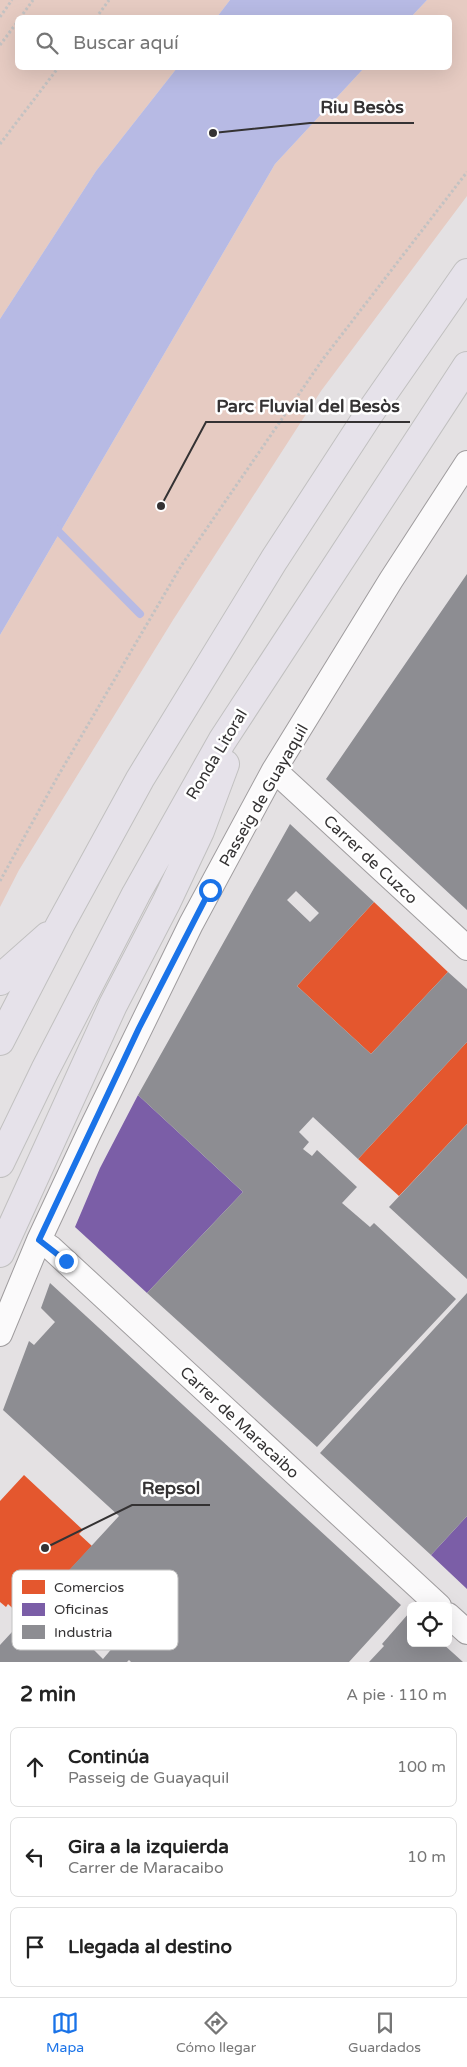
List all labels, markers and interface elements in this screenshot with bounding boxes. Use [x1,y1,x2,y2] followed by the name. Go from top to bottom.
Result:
[15,15,452,70] search box
[33,29,61,57] icon: search
[73,32,179,54] text: Buscar aquí
[310,90,414,123] callout: Riu Besòs
[320,96,404,118] text: Riu Besòs
[206,389,410,422] callout: Parc Fluvial del Besòs
[216,395,400,417] text: Parc Fluvial del Besòs
[182,706,252,803] street label: Ronda Litoral
[215,721,313,870] street label: Passeig de Guayaquil
[319,811,422,909] street label: Carrer de Cuzco
[199,879,222,902] route start
[55,1250,78,1273] route end
[176,1362,303,1483] street label: Carrer de Maracaibo
[132,1472,210,1505] callout: Repsol
[142,1477,200,1499] text: Repsol
[12,1570,178,1650] legend
[54,1579,124,1596] text: Comercios
[54,1601,109,1618] text: Oficinas
[407,1602,452,1647] map controls
[407,1602,452,1647] button: locate
[54,1624,112,1641] text: Industria
[20,1682,76,1707] text: 2 min
[346,1685,447,1705] text: A pie · 110 m
[68,1746,150,1768] text: Continúa
[21,1753,49,1781] icon: ahead
[397,1757,446,1777] text: 100 m
[68,1768,229,1788] text: Passeig de Guayaquil
[68,1836,229,1858] text: Gira a la izquierda
[21,1843,49,1871] icon: left
[407,1847,446,1867] text: 10 m
[68,1858,224,1878] text: Carrer de Maracaibo
[21,1933,49,1961] icon: arrive
[68,1936,232,1958] text: Llegada al destino
[46,2009,84,2056] tab: Mapa
[176,2009,256,2056] tab: Cómo llegar
[348,2009,421,2056] tab: Guardados

